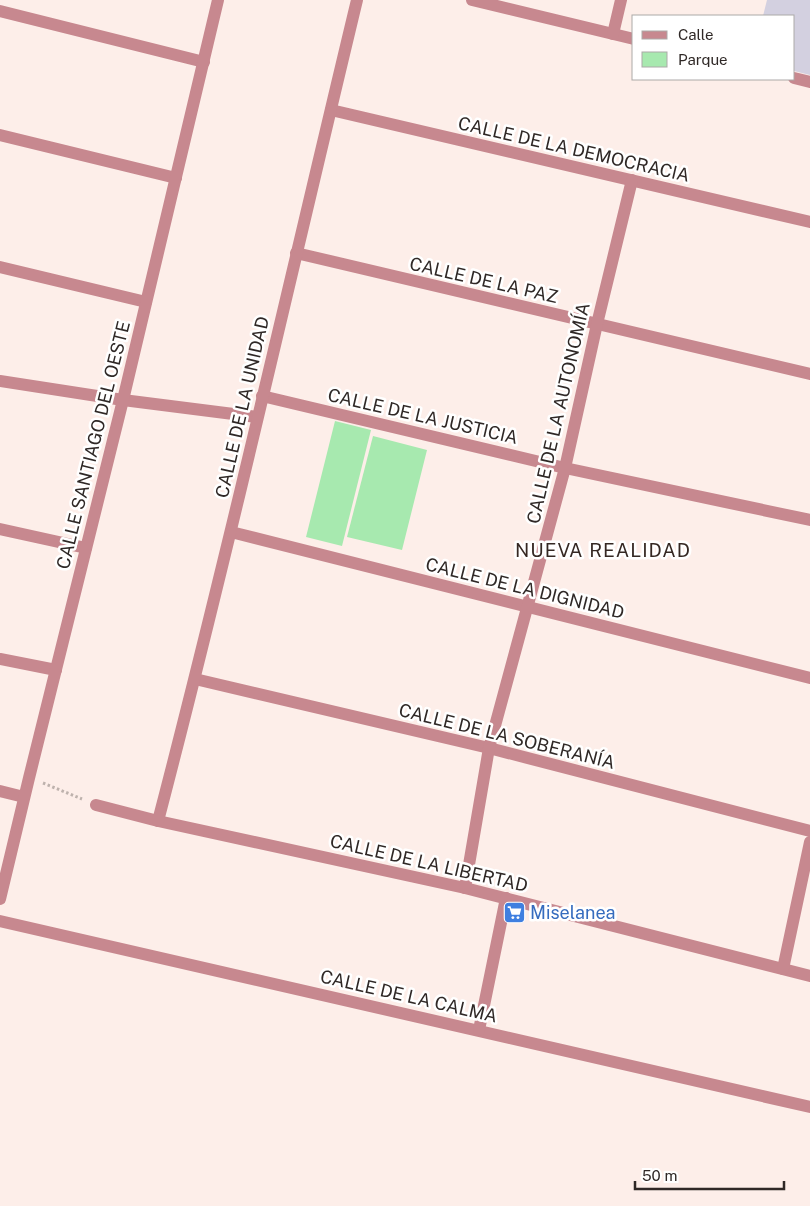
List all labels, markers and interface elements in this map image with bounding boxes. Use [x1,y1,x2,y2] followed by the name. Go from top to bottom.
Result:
[632,15,795,80] legend
[678,26,714,43] text: Calle
[678,51,728,68] text: Parque
[456,112,692,186] street label: CALLE DE LA DEMOCRACIA
[408,253,560,307] street label: CALLE DE LA PAZ
[521,300,594,526] street label: CALLE DE LA AUTONOMÍA
[211,314,273,500] street label: CALLE DE LA UNIDAD
[52,319,134,571] street label: CALLE SANTIAGO DEL OESTE
[326,384,520,448] street label: CALLE DE LA JUSTICIA
[515,539,691,561] district label: NUEVA REALIDAD
[424,553,626,623] street label: CALLE DE LA DIGNIDAD
[397,698,618,773] street label: CALLE DE LA SOBERANÍA
[328,830,530,896] street label: CALLE DE LA LIBERTAD
[502,900,526,924] supermarket icon: Miselanea
[530,902,615,923] place label: Miselanea
[318,965,500,1027] street label: CALLE DE LA CALMA
[635,1158,784,1190] scale bar
[642,1167,677,1184] text: 50 m

